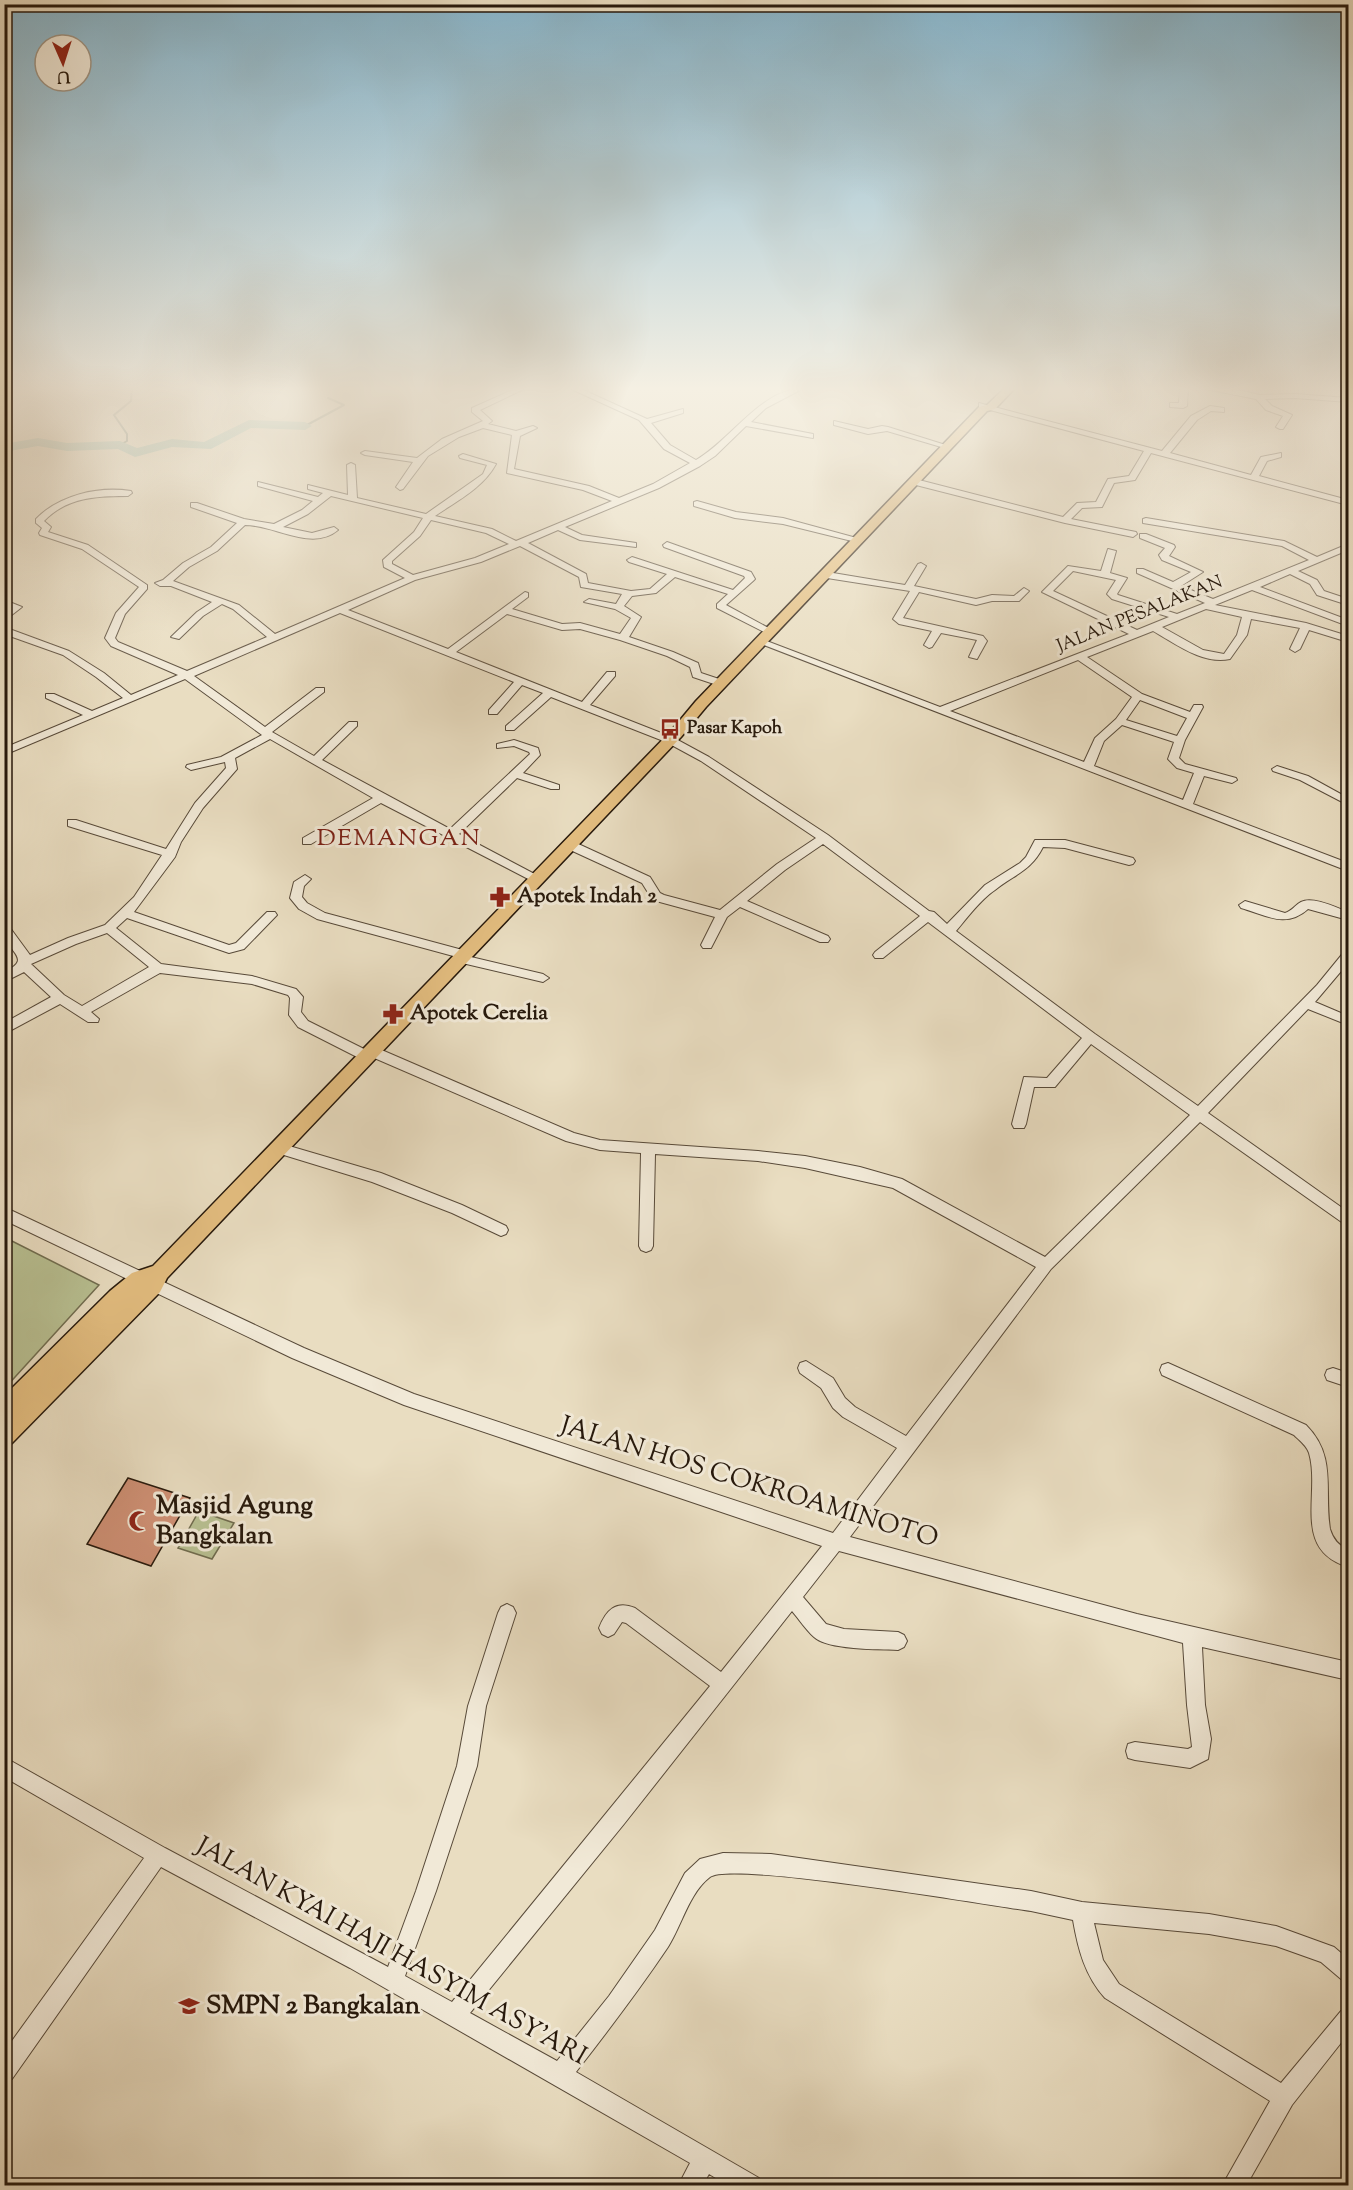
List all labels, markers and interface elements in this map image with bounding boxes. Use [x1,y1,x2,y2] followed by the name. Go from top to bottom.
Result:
[33,33,93,93] north arrow
[56,64,71,87] text: U
[1052,570,1227,661] street label: JALAN PESALAKAN
[687,716,783,742] place label: Pasar Kapoh
[658,717,682,741] bus stop icon: Pasar Kapoh
[317,822,481,856] district label: DEMANGAN
[517,882,657,912] place label: Apotek Indah 2
[488,885,512,909] pharmacy icon: Apotek Indah 2
[410,999,548,1029] place label: Apotek Cerelia
[381,1002,405,1026] pharmacy icon: Apotek Cerelia
[554,1407,942,1558] street label: JALAN HOS COKROAMINOTO
[156,1488,313,1555] place label: Masjid Agung Bangkalan
[127,1509,151,1533] mosque icon: Masjid Agung Bangkalan
[187,1828,594,2076] street label: JALAN KYAI HAJI HASYIM ASY'ARI
[206,1988,421,2025] place label: SMPN 2 Bangkalan
[177,1994,201,2018] school or university icon: SMPN 2 Bangkalan

